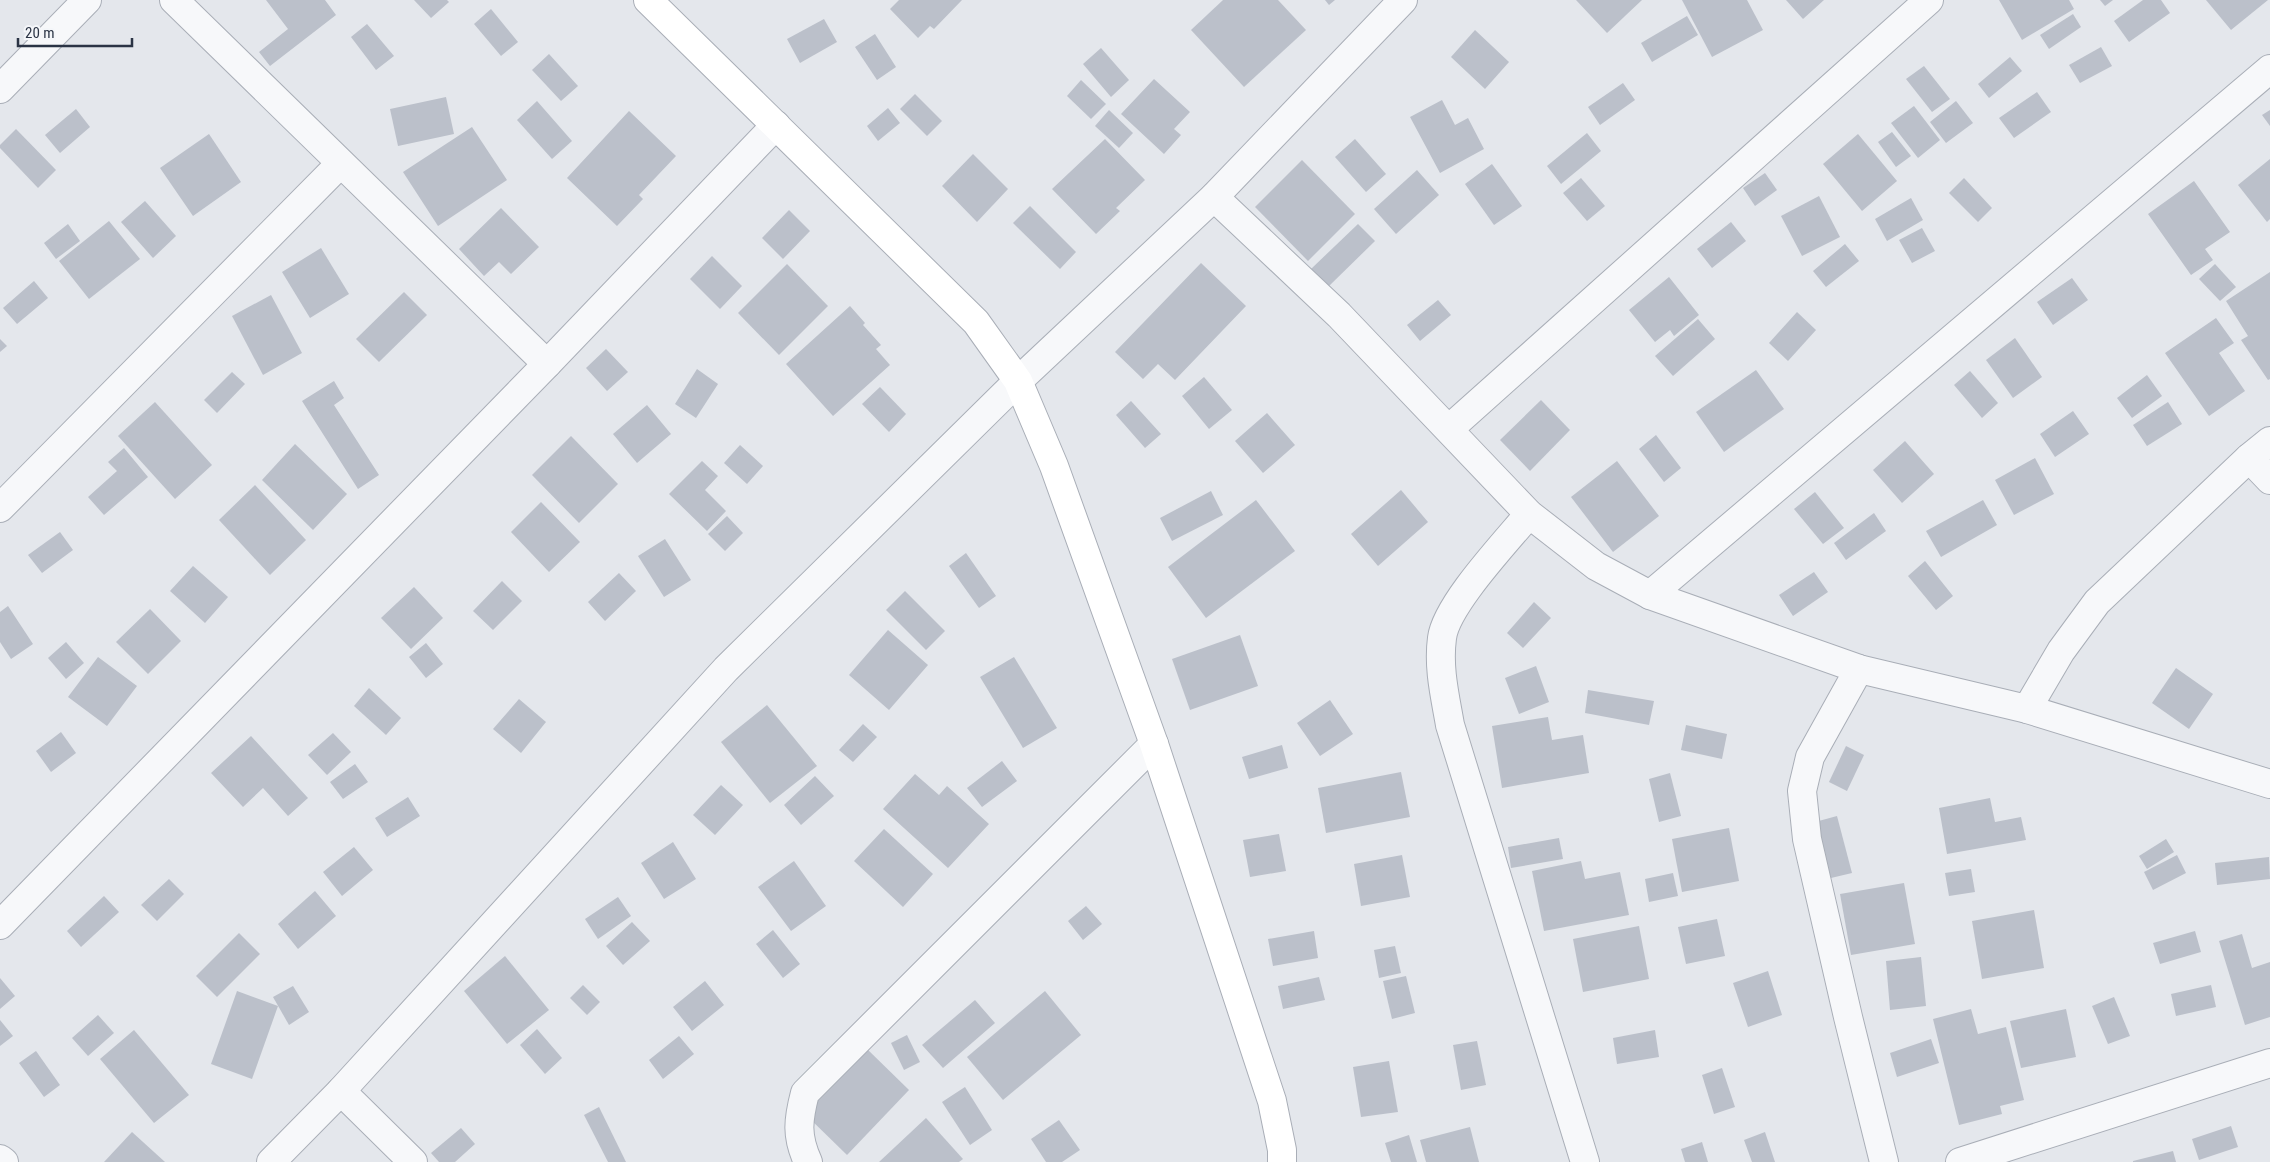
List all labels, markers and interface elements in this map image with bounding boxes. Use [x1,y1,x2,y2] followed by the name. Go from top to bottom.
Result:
[18,15,131,47] scale bar
[25,24,55,42] text: 20 m

